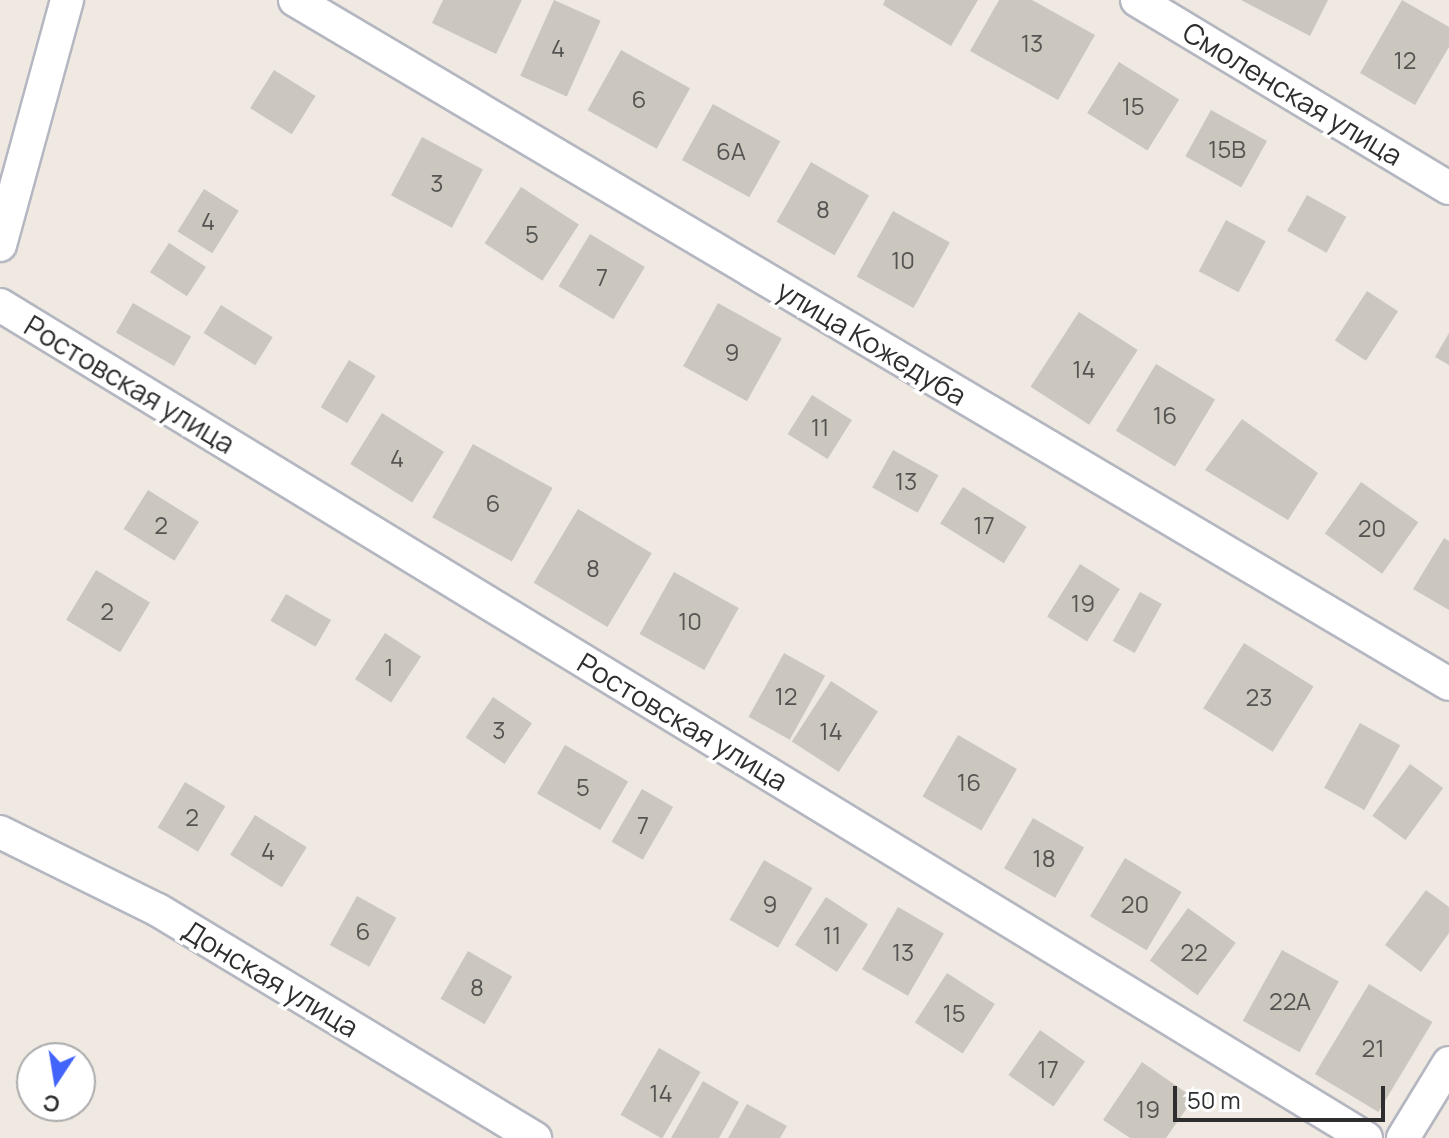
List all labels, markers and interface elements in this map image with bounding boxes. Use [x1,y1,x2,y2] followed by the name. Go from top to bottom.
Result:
[1177,14,1409,172] street label: Смоленская улица
[1021,29,1043,57] house number: 13
[551,34,565,62] house number: 4
[1393,46,1417,74] house number: 12
[632,85,646,113] house number: 6
[1121,92,1145,120] house number: 15
[1208,135,1246,163] house number: 15В
[716,137,746,165] house number: 6А
[430,169,444,197] house number: 3
[816,195,830,223] house number: 8
[201,207,215,235] house number: 4
[525,220,539,248] house number: 5
[891,246,915,274] house number: 10
[596,263,608,291] house number: 7
[771,272,973,412] street label: улица Кожедуба
[19,308,241,460] street label: Ростовская улица
[725,338,739,366] house number: 9
[1072,355,1096,383] house number: 14
[1153,401,1177,429] house number: 16
[811,413,829,441] house number: 11
[390,444,404,472] house number: 4
[895,467,917,495] house number: 13
[486,489,500,517] house number: 6
[154,511,168,539] house number: 2
[973,511,995,539] house number: 17
[1358,514,1386,542] house number: 20
[586,554,600,582] house number: 8
[1071,589,1095,617] house number: 19
[100,597,114,625] house number: 2
[678,607,702,635] house number: 10
[572,645,794,797] street label: Ростовская улица
[384,653,394,681] house number: 1
[774,682,798,710] house number: 12
[1246,683,1272,711] house number: 23
[492,716,506,744] house number: 3
[819,717,843,745] house number: 14
[957,768,981,796] house number: 16
[576,773,590,801] house number: 5
[185,803,199,831] house number: 2
[637,811,649,839] house number: 7
[261,837,275,865] house number: 4
[1032,844,1056,872] house number: 18
[763,890,777,918] house number: 9
[1121,890,1149,918] house number: 20
[177,912,365,1044] street label: Донская улица
[356,917,370,945] house number: 6
[823,921,841,949] house number: 11
[892,938,914,966] house number: 13
[1180,938,1208,966] house number: 22
[470,973,484,1001] house number: 8
[1269,987,1311,1015] house number: 22А
[942,999,966,1027] house number: 15
[1361,1034,1385,1062] house number: 21
[16,1042,96,1122] north arrow
[1037,1055,1059,1083] house number: 17
[1177,1070,1389,1120] scale bar
[649,1079,673,1107] house number: 14
[1187,1083,1241,1116] text: 50 m
[40,1087,62,1120] text: С
[1136,1095,1160,1123] house number: 19

